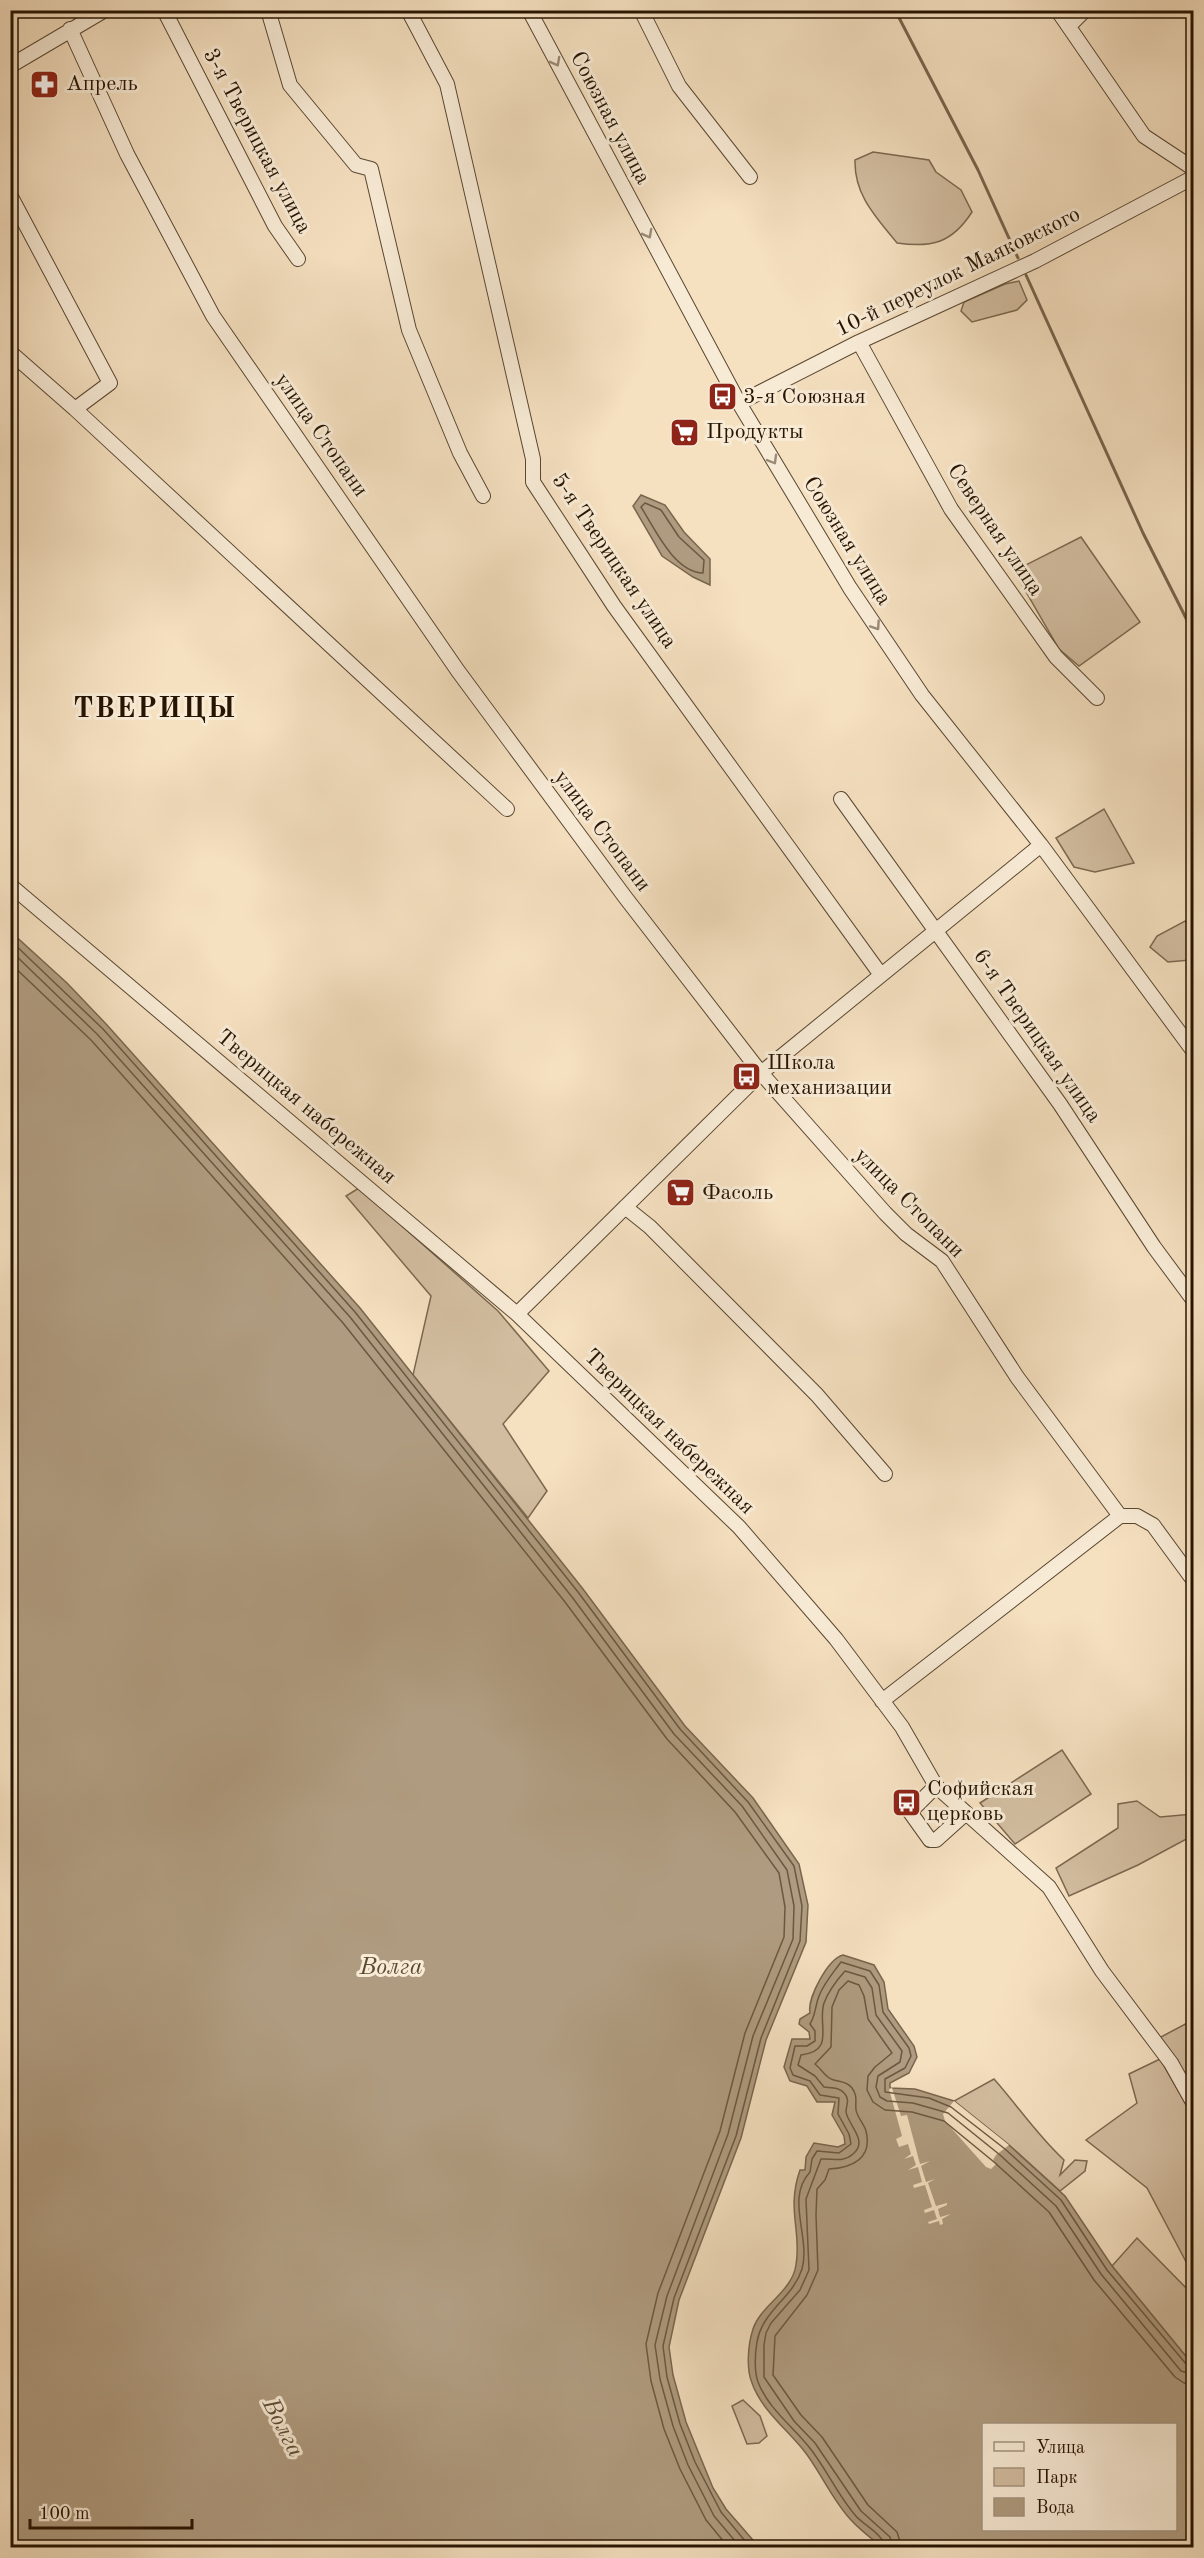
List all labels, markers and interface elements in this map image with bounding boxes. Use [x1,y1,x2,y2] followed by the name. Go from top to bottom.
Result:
[199,45,315,237] street label: 3-я Тверицкая улица
[566,48,654,188] street label: Союзная улица
[549,56,560,66] one-way arrow
[29,68,61,100] pharmacy icon: Апрель
[66,73,138,95] place label: Апрель
[832,203,1084,341] street label: 10-й переулок Маяковского
[641,228,652,238] one-way arrow
[270,369,372,501] street label: улица Стопани
[706,381,738,413] bus stop icon: 3-я Союзная
[743,386,866,408] place label: 3-я Союзная
[669,416,701,448] supermarket icon: Продукты
[706,421,803,443] place label: Продукты
[766,454,777,464] one-way arrow
[943,460,1047,600] street label: Северная улица
[547,469,681,653] street label: 5-я Тверицкая улица
[799,473,895,609] street label: Союзная улица
[869,619,880,630] one-way arrow
[73,696,237,724] district label: ТВЕРИЦЫ
[549,766,655,896] street label: улица Стопани
[969,945,1105,1127] street label: 6-я Тверицкая улица
[212,1026,400,1188] street label: Тверицкая набережная
[767,1052,892,1099] place label: Школа механизации
[730,1060,762,1092] bus stop icon: Школа механизации
[850,1144,968,1262] street label: улица Стопани
[665,1177,697,1209] supermarket icon: Фасоль
[702,1182,773,1204] place label: Фасоль
[580,1345,758,1519] street label: Тверицкая набережная
[927,1778,1034,1825] place label: Софийская церковь
[890,1786,922,1818] bus stop icon: Софийская церковь
[358,1956,423,1980] water label: Волга
[257,2394,307,2462] water label: Волга
[982,2423,1177,2531] legend
[1036,2439,1085,2457] text: Улица
[1036,2469,1077,2487] text: Парк
[30,2492,192,2530] scale bar
[1036,2499,1075,2517] text: Вода
[39,2505,90,2523] text: 100 m

